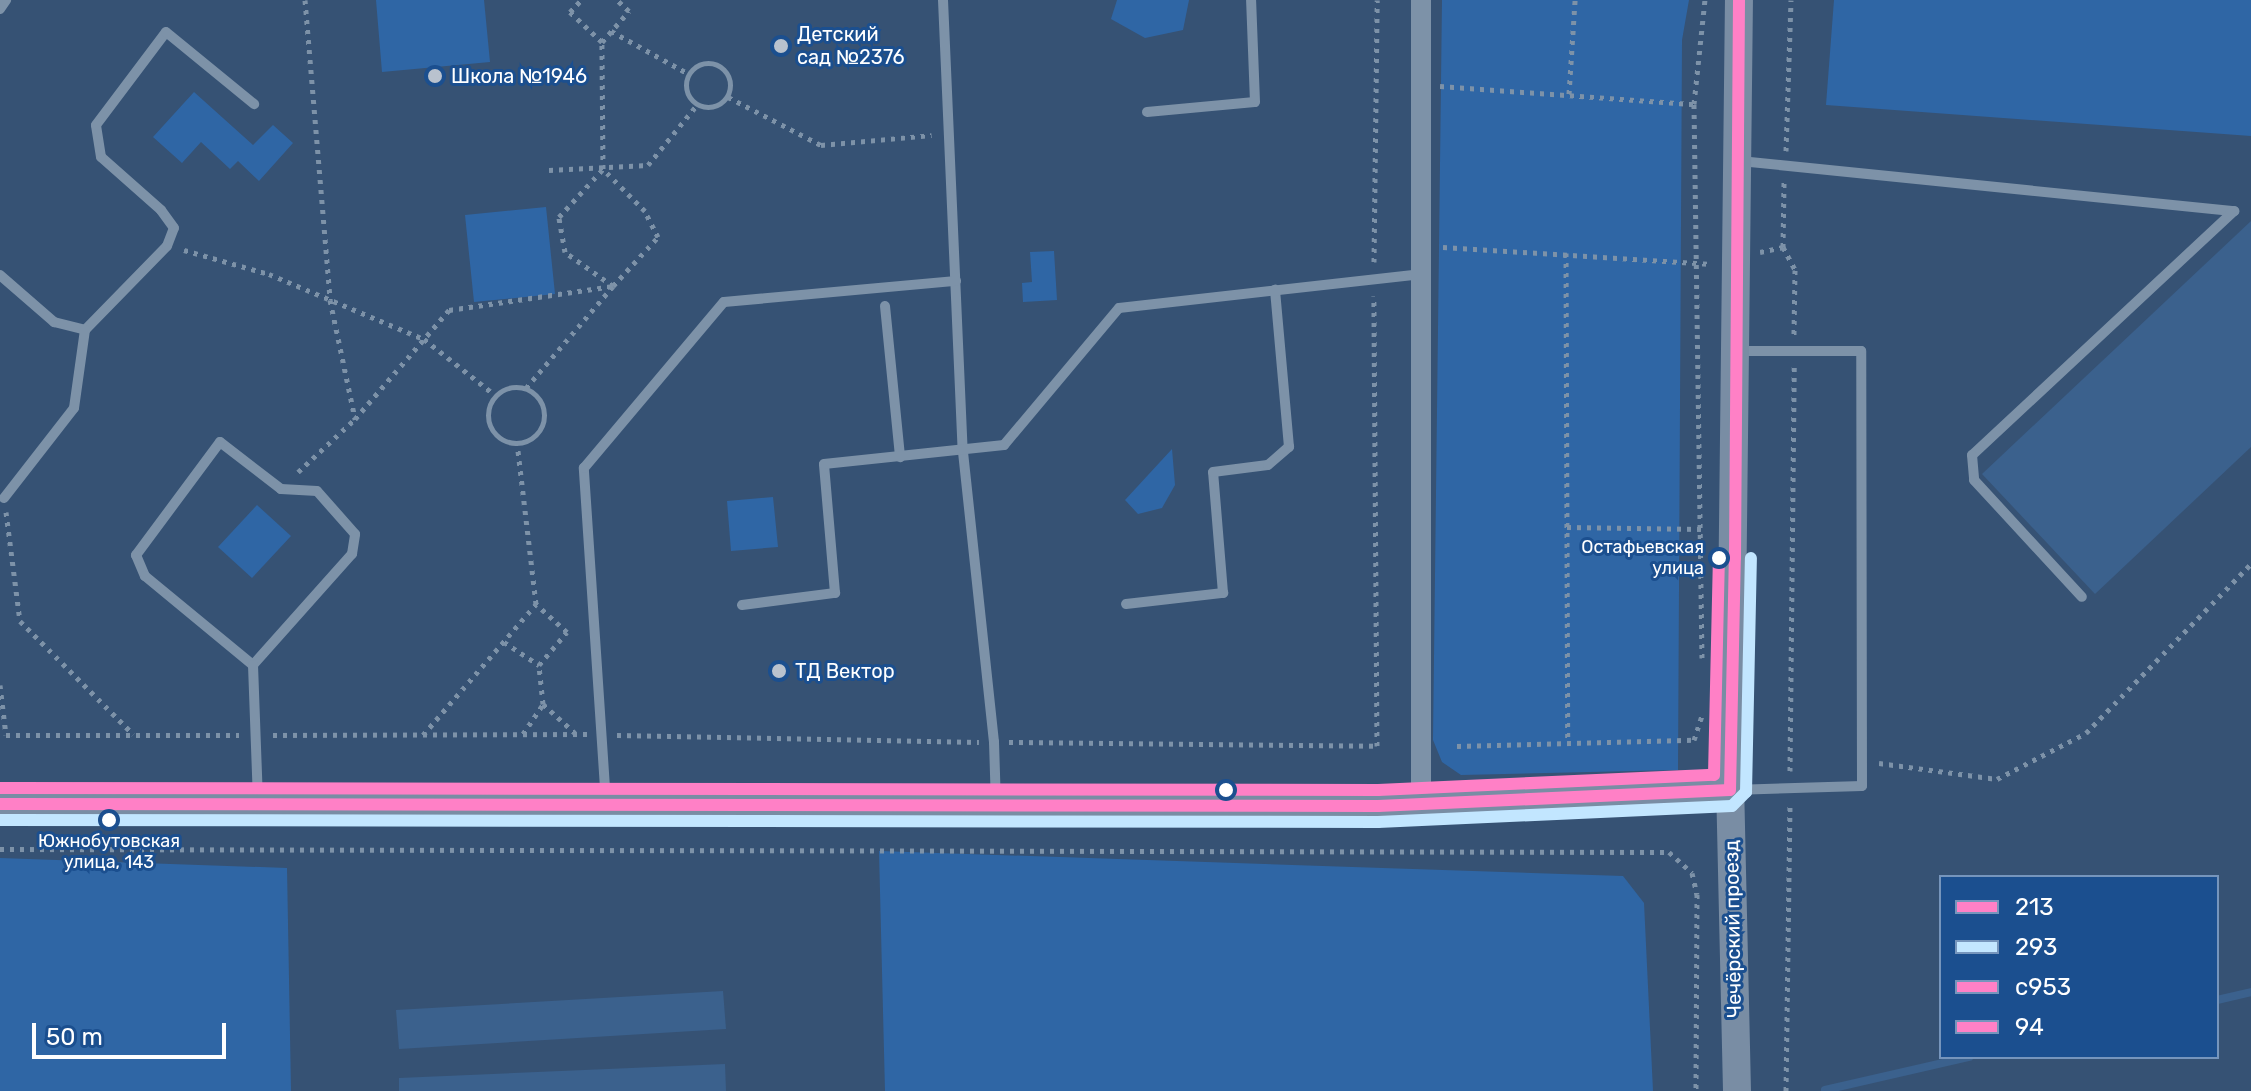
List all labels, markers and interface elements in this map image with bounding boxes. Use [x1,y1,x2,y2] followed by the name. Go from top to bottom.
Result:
[797,22,905,69] place label: Детский сад №2376
[772,37,790,55] marker: Детский сад №2376
[451,64,587,88] place label: Школа №1946
[426,67,444,85] marker: Школа №1946
[1581,537,1704,580] place label: Остафьевская улица
[1711,550,1727,566] marker: Остафьевская улица
[795,659,895,683] place label: ТД Вектор
[770,662,788,680] marker: ТД Вектор
[1218,782,1234,798] unlabelled marker
[101,812,117,828] marker: Южнобутовская улица, 143
[38,831,180,874] place label: Южнобутовская улица, 143
[1719,840,1747,1018] street label: Чечёрский проезд
[1939,875,2219,1059] legend
[2015,893,2054,921] text: 213
[2015,933,2057,961] text: 293
[2015,973,2071,1001] text: с953
[36,1007,230,1057] scale bar
[2015,1013,2044,1041] text: 94
[46,1023,103,1051] text: 50 m

